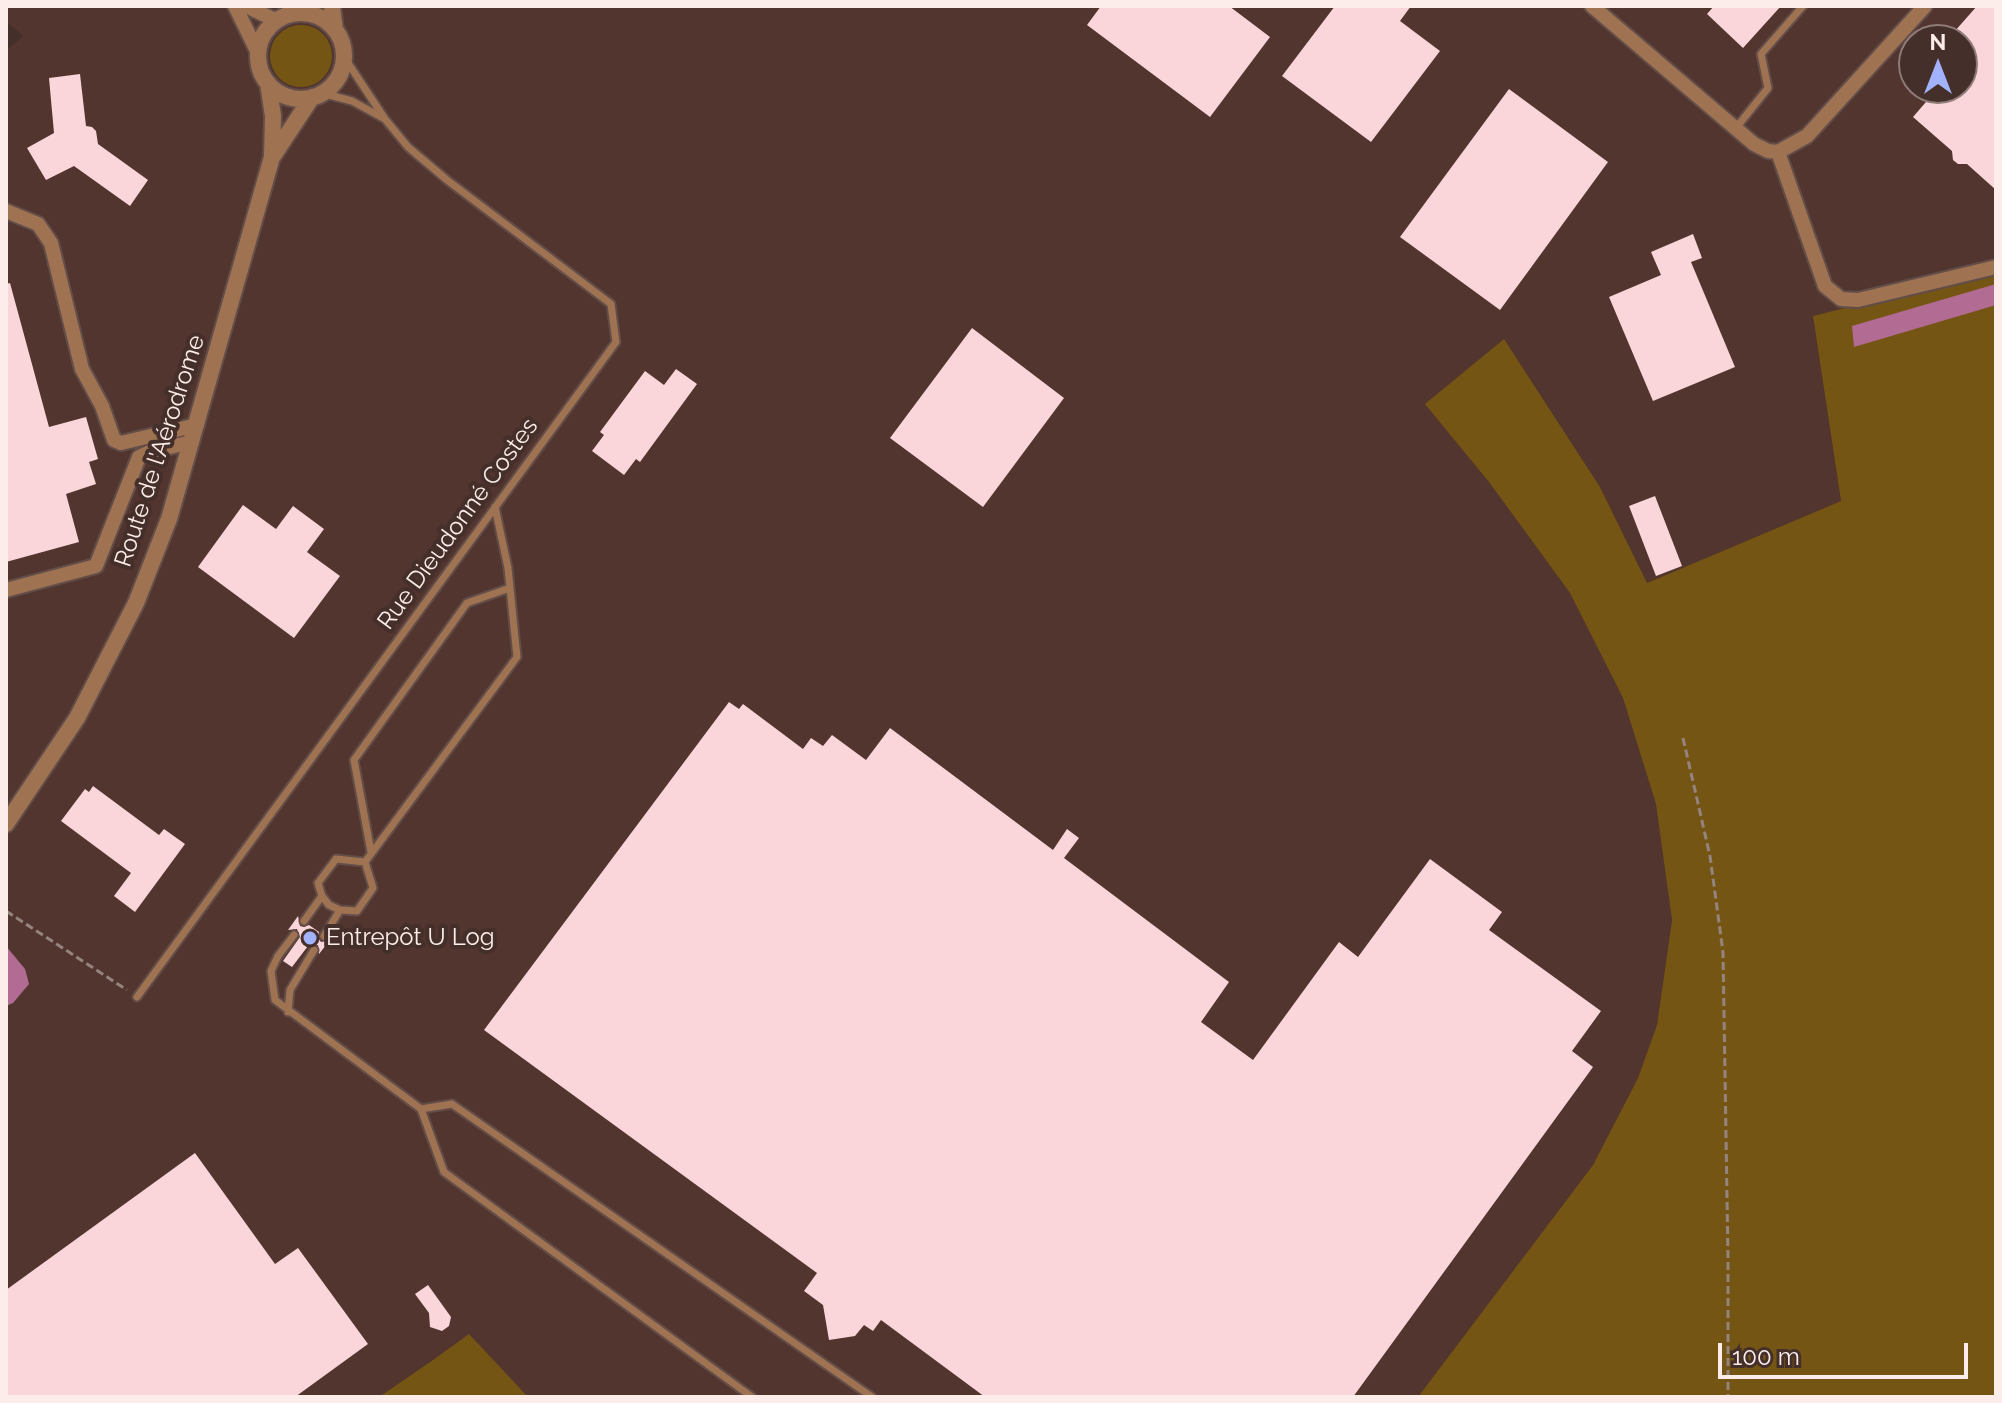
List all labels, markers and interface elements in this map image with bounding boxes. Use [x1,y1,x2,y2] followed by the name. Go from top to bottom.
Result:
[1898,24,1978,104] north arrow
[1930,29,1946,55] text: N
[109,331,211,571] street label: Route de l'Aérodrome
[372,413,544,635] street label: Rue Dieudonné Costes
[326,924,495,952] place label: Entrepôt U Log
[301,929,319,947] marker: Entrepôt U Log
[1722,1327,1972,1377] scale bar
[1732,1342,1800,1371] text: 100 m

